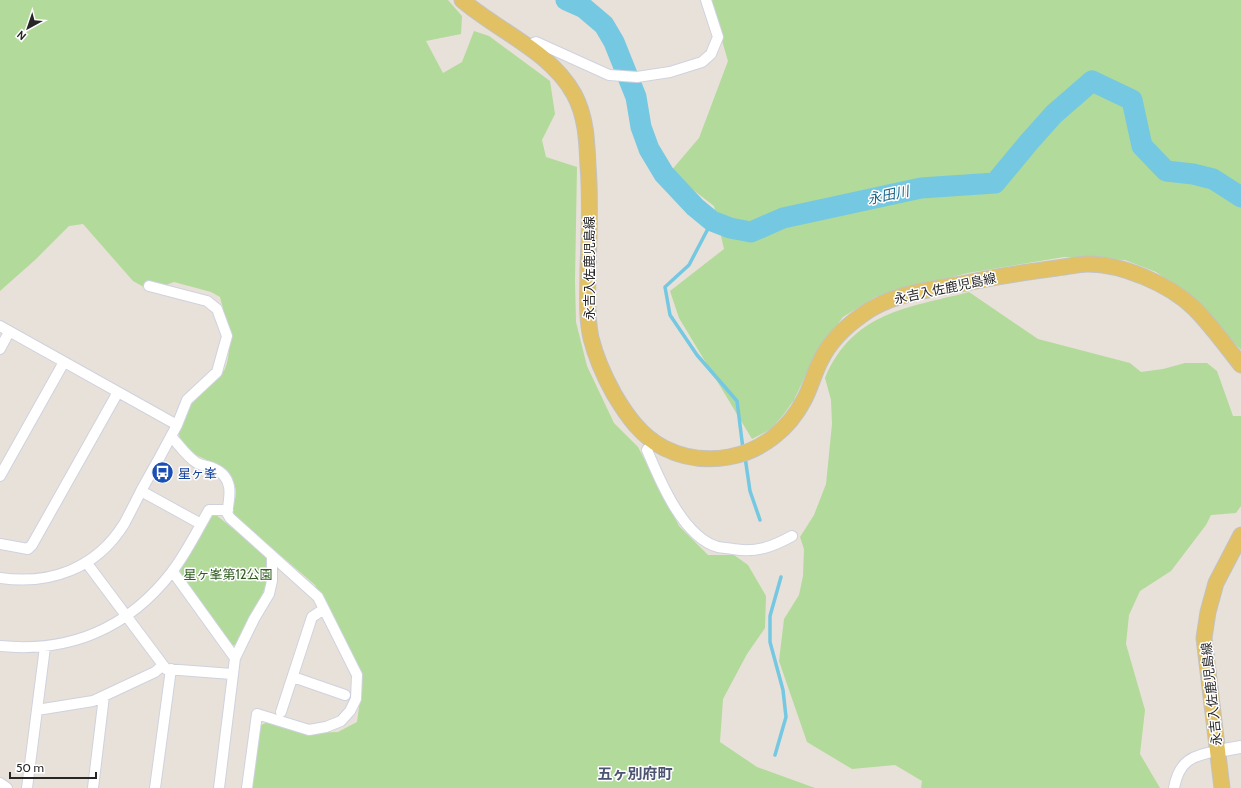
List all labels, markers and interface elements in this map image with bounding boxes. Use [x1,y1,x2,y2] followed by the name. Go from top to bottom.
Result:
[8,8,48,48] north arrow
[14,28,29,44] text: N
[866,181,912,208] water label: 永田川
[581,216,597,320] street label: 永吉入佐鹿児島線
[892,269,998,307] street label: 永吉入佐鹿児島線
[150,460,176,486] bus stop icon: 星ヶ峯
[178,465,217,481] place label: 星ヶ峯
[183,566,273,582] park label: 星ヶ峯第12公園
[1198,641,1224,747] street label: 永吉入佐鹿児島線
[10,754,96,780] scale bar
[16,760,44,775] text: 50 m
[597,765,673,783] district label: 五ヶ別府町

